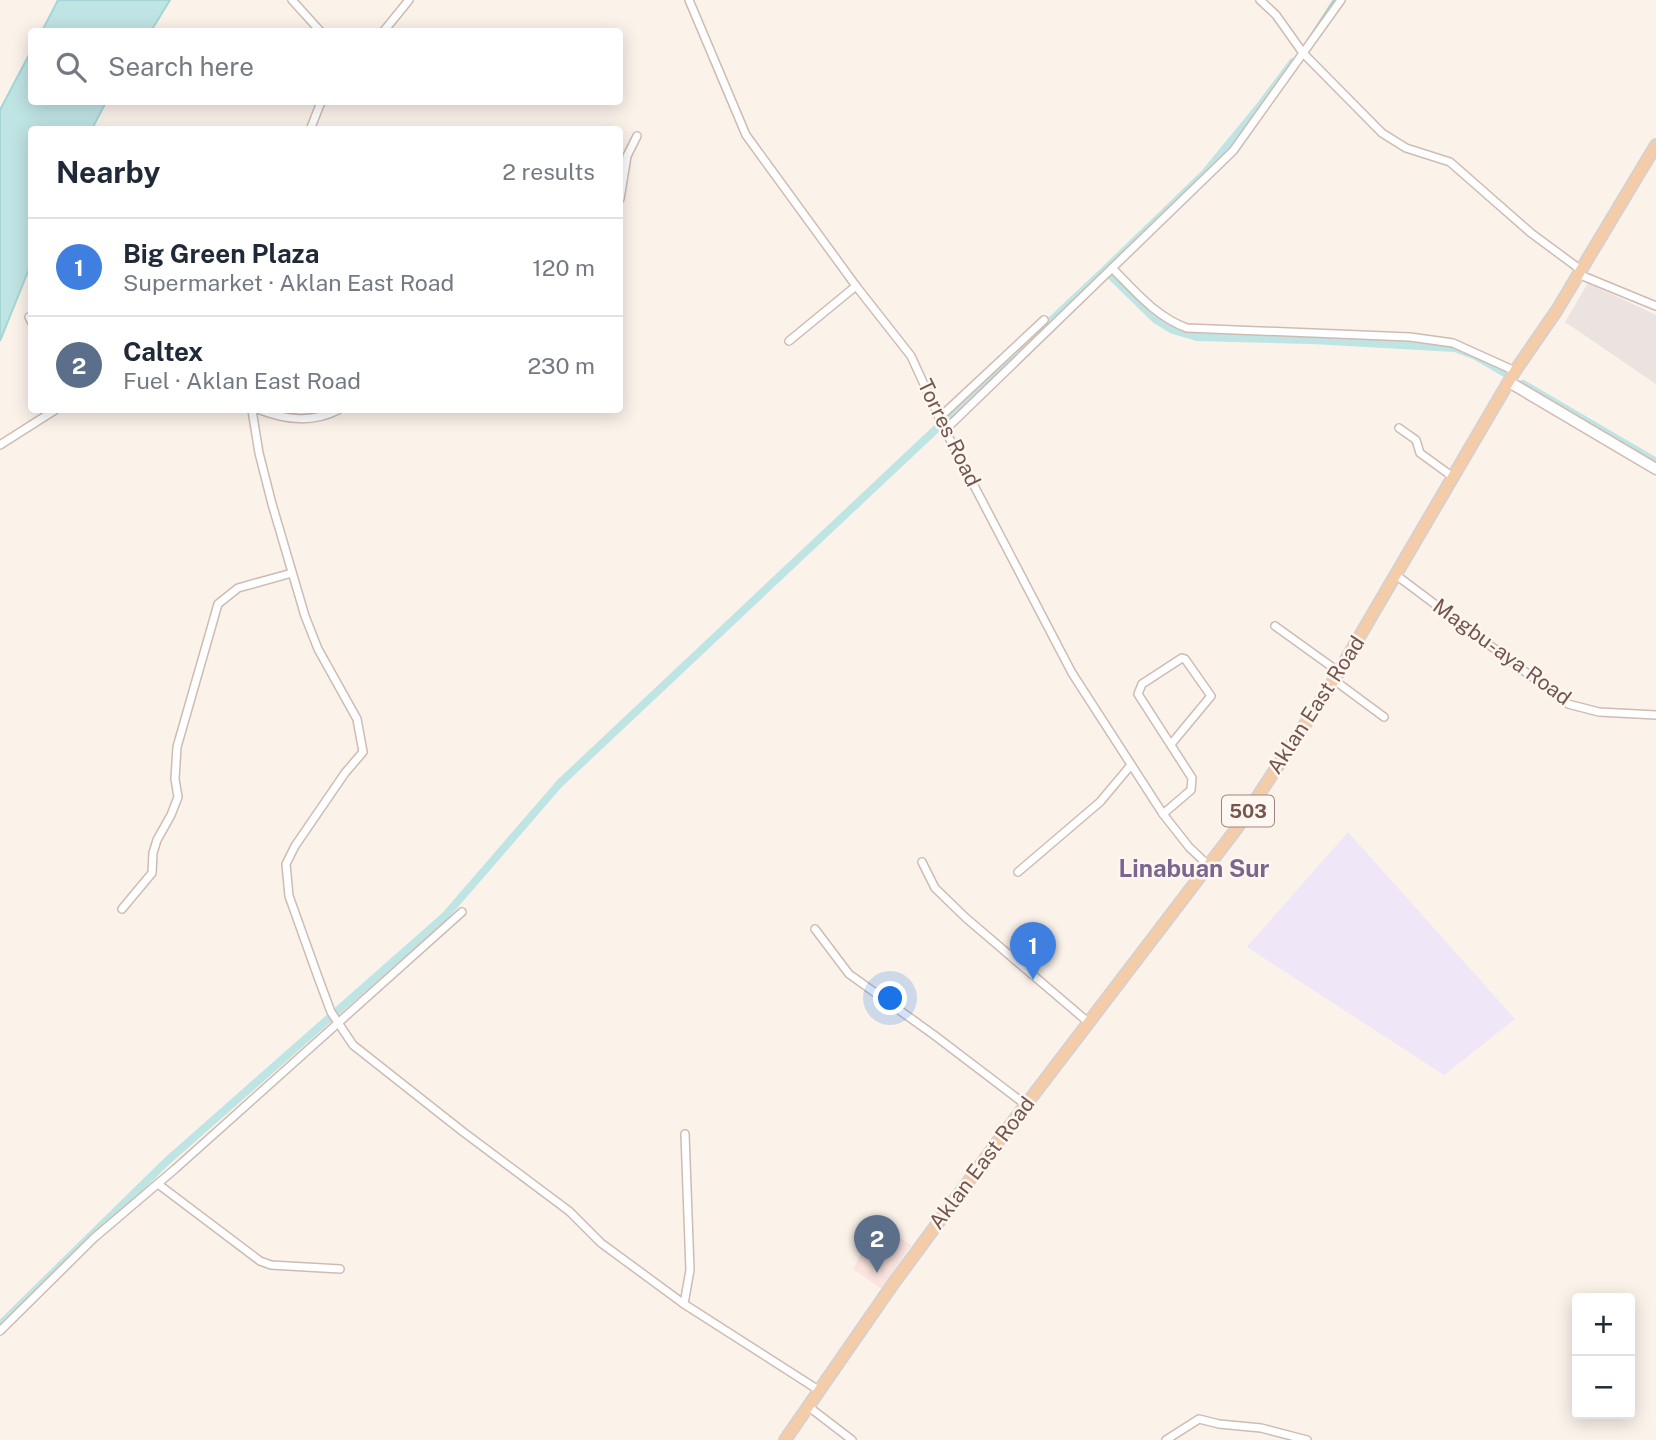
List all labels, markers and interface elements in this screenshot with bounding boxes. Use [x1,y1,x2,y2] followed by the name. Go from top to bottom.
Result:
[28,28,623,105] search box
[52,48,90,86] icon: search
[108,51,254,82] text: Search here
[56,154,160,190] text: Nearby
[502,158,595,185] text: 2 results
[123,238,319,269] text: Big Green Plaza
[74,254,84,281] text: 1
[532,254,595,281] text: 120 m
[123,269,454,296] text: Supermarket · Aklan East Road
[123,336,203,367] text: Caltex
[72,352,86,379] text: 2
[527,352,595,379] text: 230 m
[123,367,361,394] text: Fuel · Aklan East Road
[913,375,986,491] street label: Torres Road
[1428,593,1576,710] street label: Magbu-aya Road
[1262,631,1370,778] street label: Aklan East Road
[1222,796,1274,826] road number: 503
[1119,854,1270,882] district label: Linabuan Sur
[1010,922,1056,980] pin: 1
[873,981,907,1015] your location
[924,1091,1040,1234] street label: Aklan East Road
[854,1215,900,1273] pin: 2
[1572,1293,1635,1419] map controls
[1572,1293,1635,1356] button: +
[1572,1356,1635,1419] button: −

